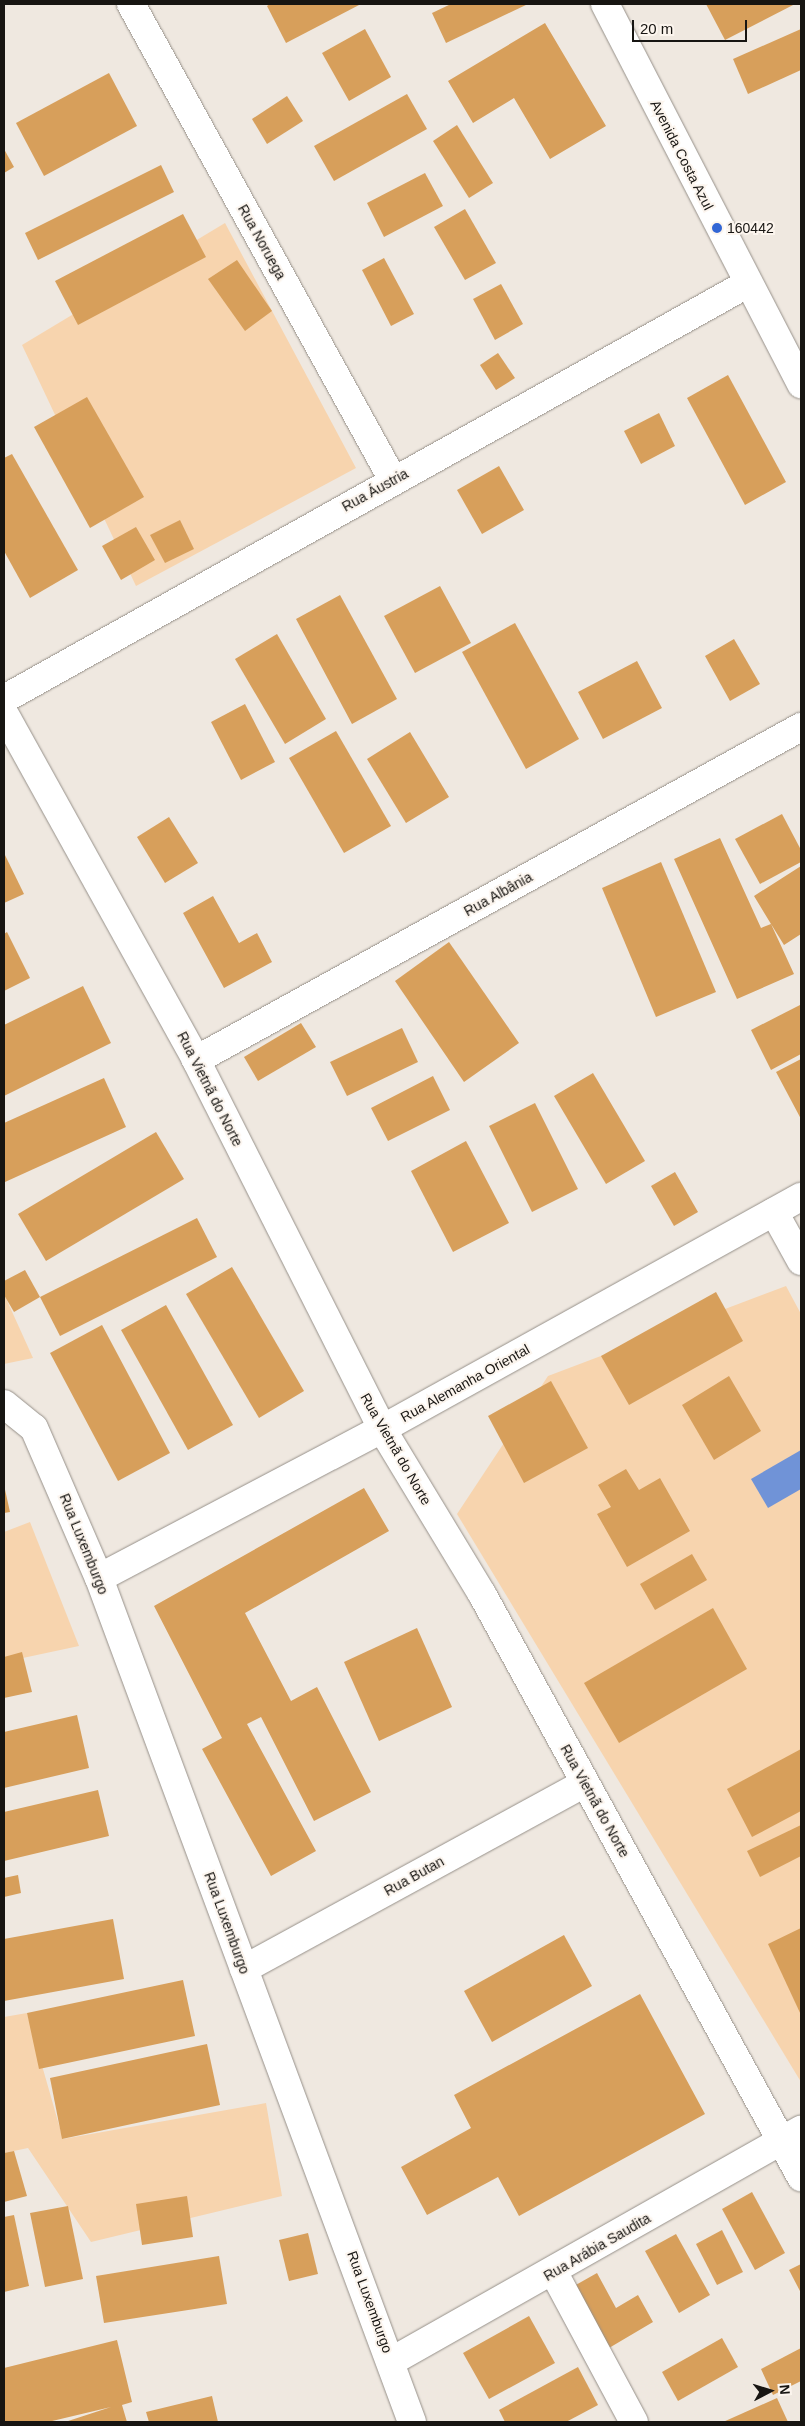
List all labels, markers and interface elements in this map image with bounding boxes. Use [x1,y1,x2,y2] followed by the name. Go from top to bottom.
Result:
[635,10,750,42] scale bar
[640,20,673,37] text: 20 m
[647,97,717,213] street label: Avenida Costa Azul
[234,202,290,282] street label: Rua Noruega
[727,220,774,236] place label: 160442
[711,222,723,234] marker: 160442
[339,465,411,515] street label: Rua Áustria
[461,868,535,920] street label: Rua Albânia
[174,1029,246,1149] street label: Rua Vietnã do Norte
[397,1340,533,1426] street label: Rua Alemanha Oriental
[357,1390,435,1508] street label: Rua Vietnã do Norte
[56,1491,112,1597] street label: Rua Luxemburgo
[557,1742,633,1860] street label: Rua Vietnã do Norte
[381,1853,447,1899] street label: Rua Butan
[201,1870,253,1976] street label: Rua Luxemburgo
[540,2209,654,2285] street label: Rua Arábia Saudita
[344,2249,396,2355] street label: Rua Luxemburgo
[745,2366,795,2416] north arrow
[777,2384,793,2395] text: N

